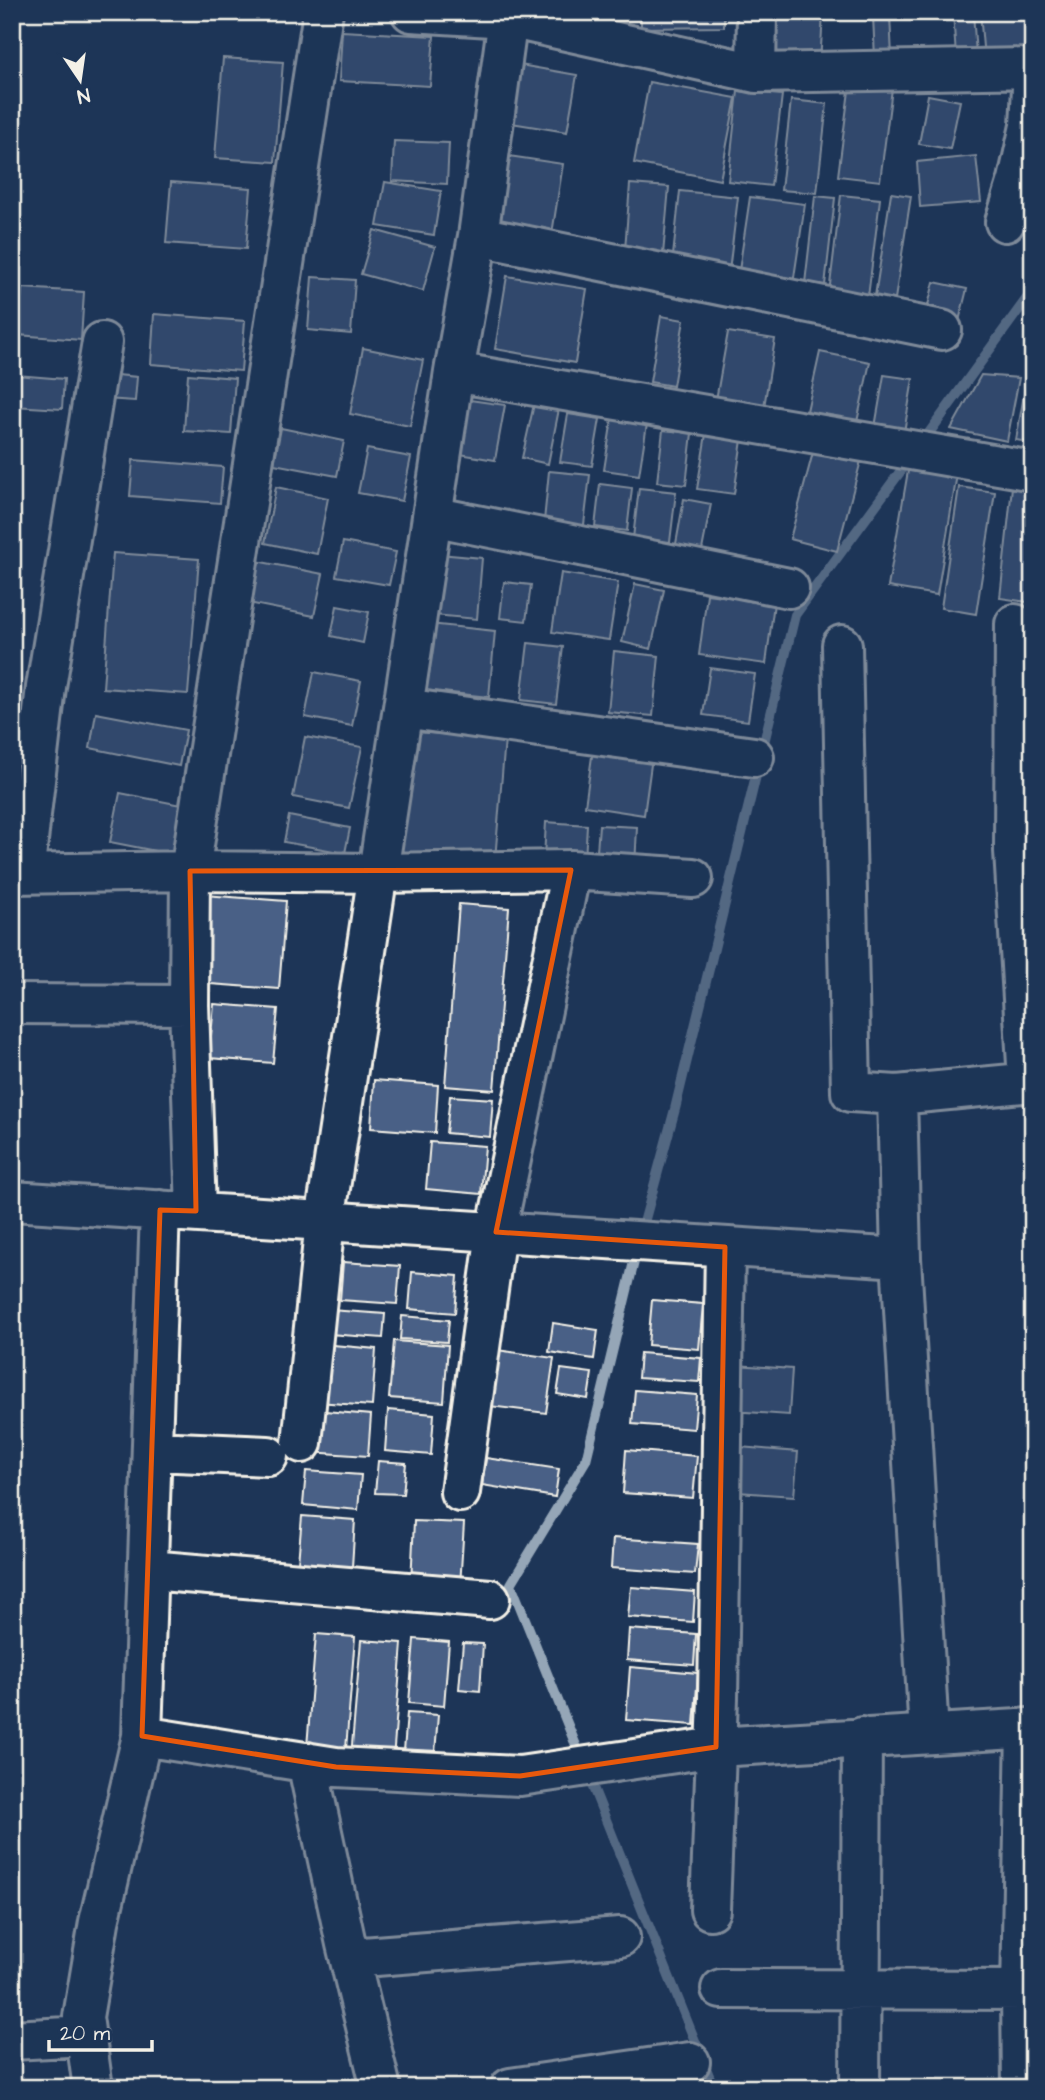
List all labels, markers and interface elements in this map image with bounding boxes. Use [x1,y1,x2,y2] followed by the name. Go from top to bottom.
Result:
[46,46,116,116] north arrow
[75,81,92,110] text: N
[49,2009,152,2053] scale bar
[60,2019,111,2048] text: 20 m

